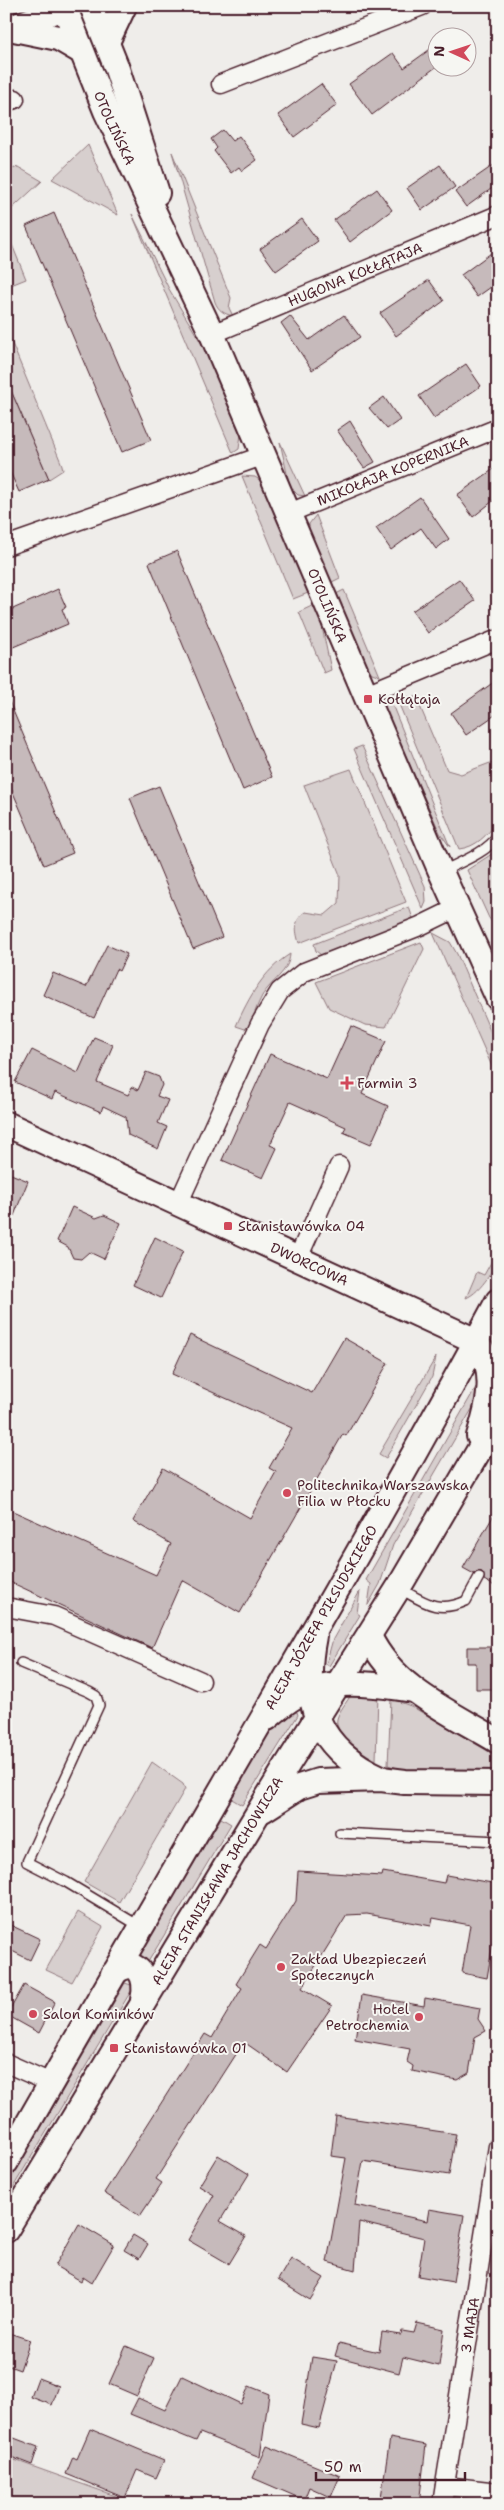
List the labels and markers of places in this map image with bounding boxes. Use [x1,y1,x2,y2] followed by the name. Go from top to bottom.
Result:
[378,690,440,708] place label: Kołłątaja
[362,693,374,705] marker: Kołłątaja
[357,1074,418,1092] place label: Farmin 3
[341,1077,353,1089] marker: Farmin 3
[238,1217,365,1235] place label: Stanisławówka 04
[222,1220,234,1232] marker: Stanisławówka 04
[297,1476,469,1510] place label: Politechnika Warszawska Filia w Płocku
[281,1487,293,1499] marker: Politechnika Warszawska Filia w Płocku
[291,1950,427,1984] place label: Zakład Ubezpieczeń Społecznych
[275,1961,287,1973] marker: Zakład Ubezpieczeń Społecznych
[326,2000,410,2034] place label: Hotel Petrochemia
[43,2005,154,2023] place label: Salon Kominków
[27,2008,39,2020] marker: Salon Kominków
[413,2011,425,2023] marker: Hotel Petrochemia
[124,2039,247,2057] place label: Stanisławówka 01
[108,2042,120,2054] marker: Stanisławówka 01

